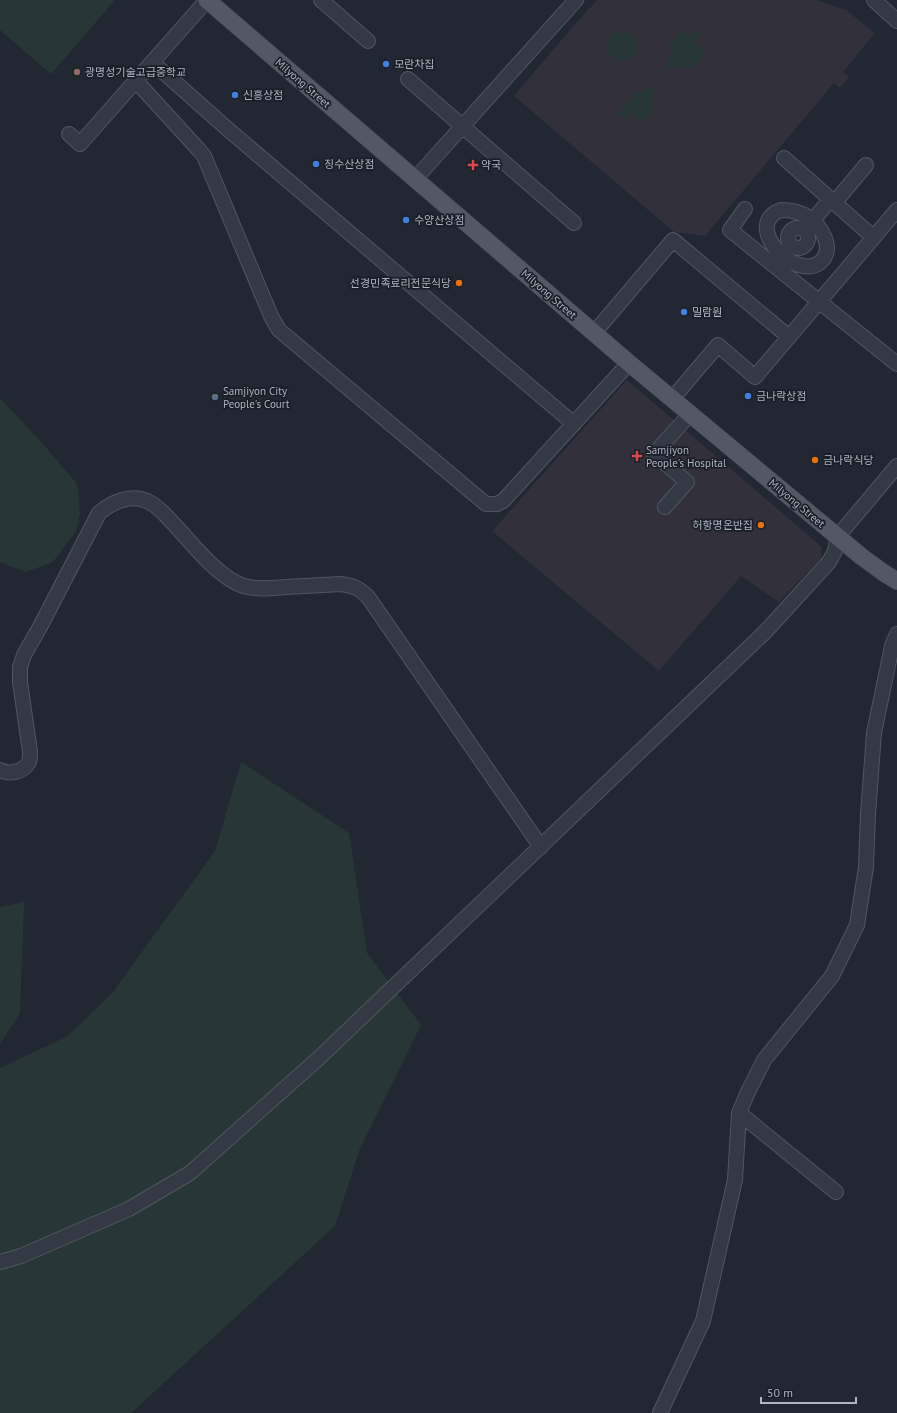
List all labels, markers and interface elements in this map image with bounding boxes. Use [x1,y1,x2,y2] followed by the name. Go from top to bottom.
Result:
[272,55,334,111] street label: Milyong Street
[394,57,434,71] place label: 모란차집
[381,59,391,69] marker: 모란차집
[85,65,186,79] place label: 광명성기술고급중학교
[72,67,82,77] marker: 광명성기술고급중학교
[243,88,283,102] place label: 신흥상점
[230,90,240,100] marker: 신흥상점
[324,157,375,171] place label: 징수산상점
[481,158,501,172] place label: 약국
[311,159,321,169] marker: 징수산상점
[468,160,478,170] marker: 약국
[414,213,465,227] place label: 수양산상점
[401,215,411,225] marker: 수양산상점
[518,266,580,322] street label: Milyong Street
[350,276,451,290] place label: 선경민족료리전문식당
[454,278,464,288] marker: 선경민족료리전문식당
[692,305,722,319] place label: 밀람원
[679,307,689,317] marker: 밀람원
[223,384,290,411] place label: Samjiyon City People's Court
[756,389,807,403] place label: 금나락상점
[743,391,753,401] marker: 금나락상점
[210,392,220,402] marker: Samjiyon City People's Court
[646,443,727,470] place label: Samjiyon People's Hospital
[631,450,643,462] marker: Samjiyon People's Hospital
[823,453,874,467] place label: 금나락식당
[810,455,820,465] marker: 금나락식당
[766,476,828,531] street label: Milyong Street
[692,518,753,532] place label: 허항명온반집
[756,520,766,530] marker: 허항명온반집
[761,1379,856,1405] scale bar
[767,1385,793,1400] text: 50 m

